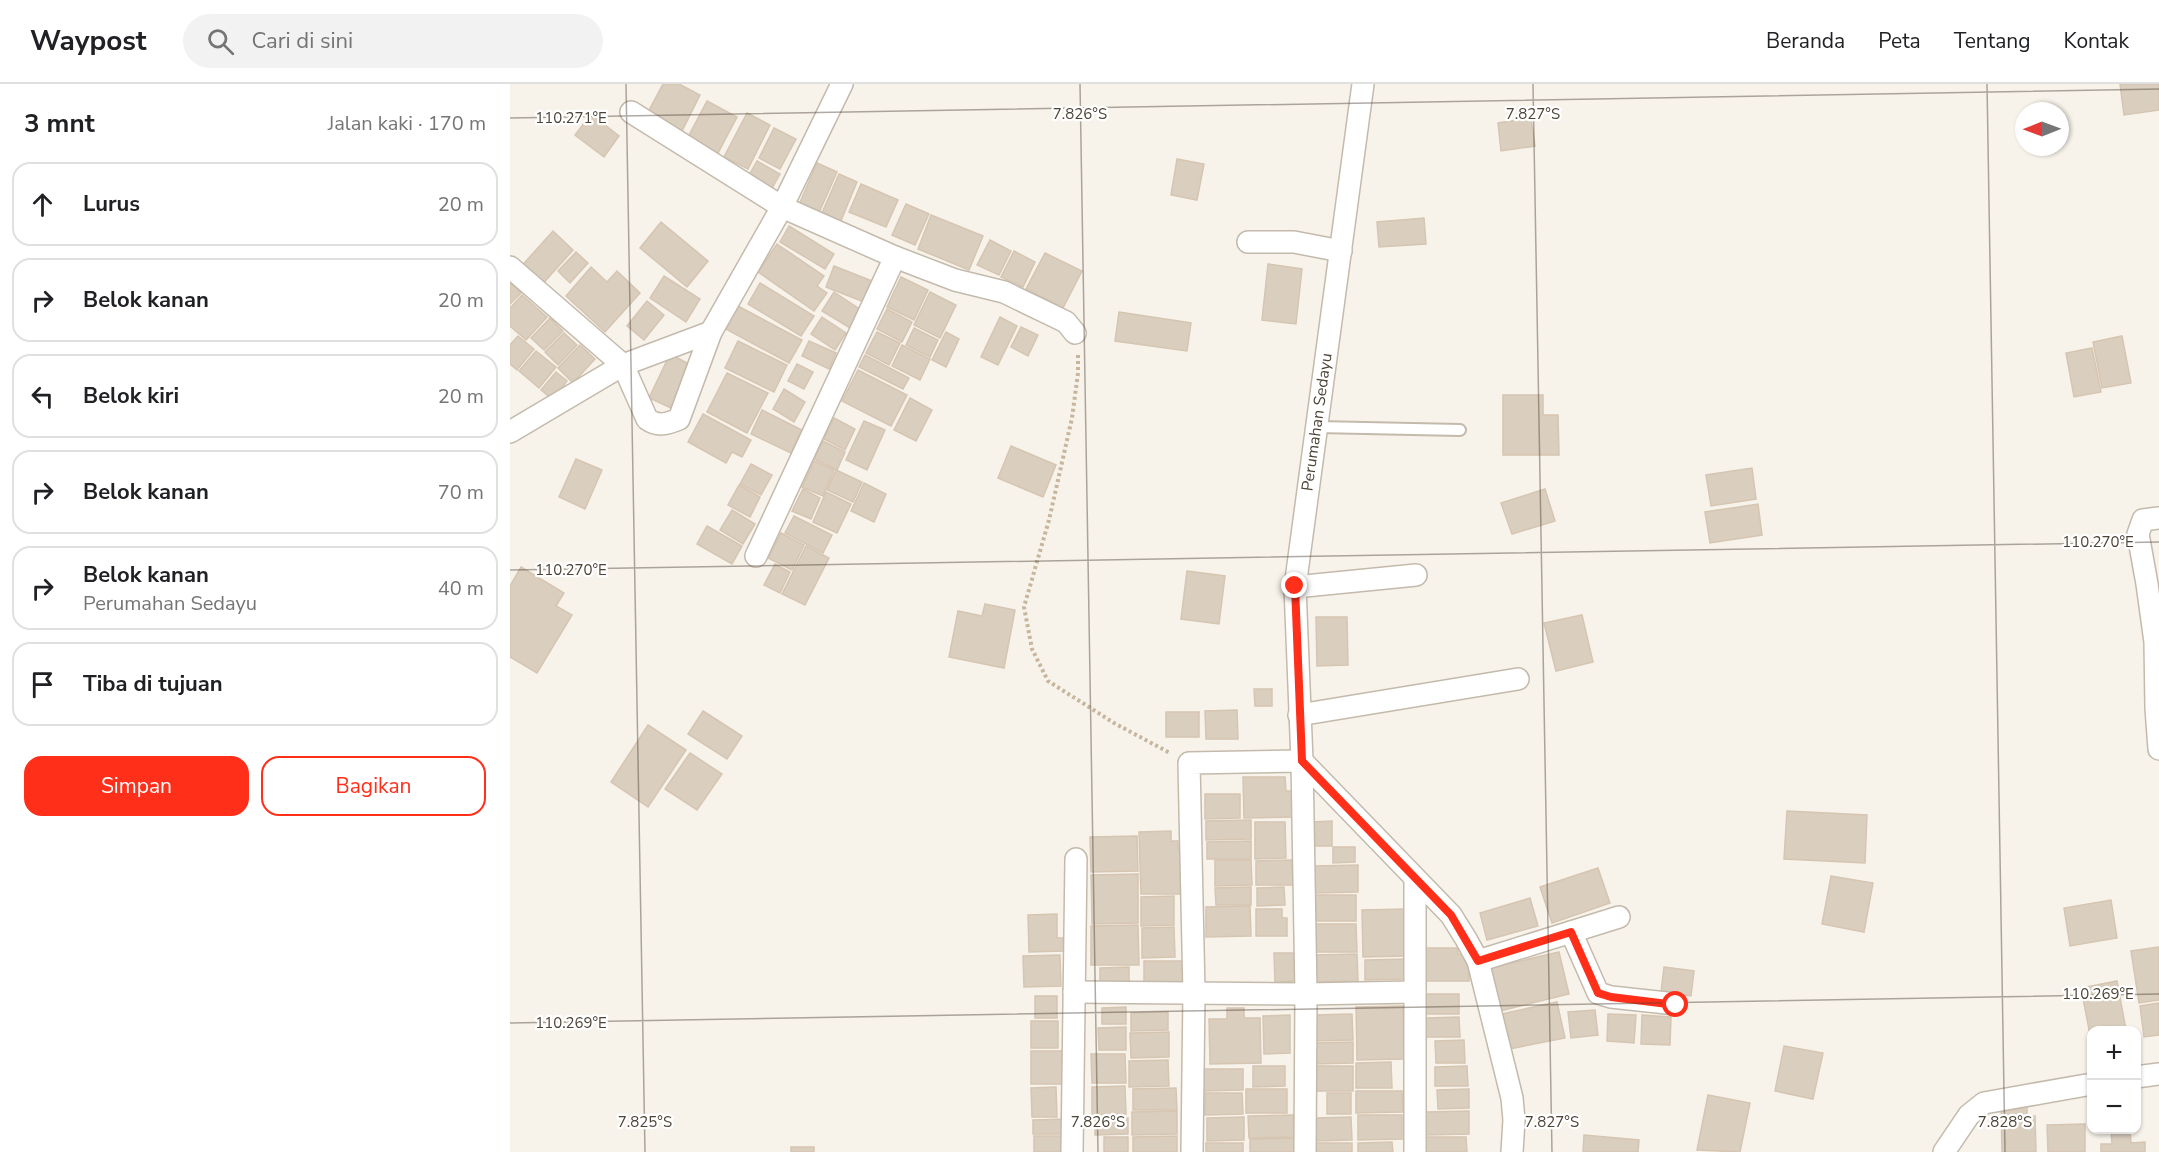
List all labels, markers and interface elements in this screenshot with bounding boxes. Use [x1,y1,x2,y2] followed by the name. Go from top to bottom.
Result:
[183,14,603,68] search box
[30,22,147,60] text: Waypost
[204,25,237,58] icon: search
[252,26,353,56] text: Cari di sini
[1766,27,1845,55] text: Beranda
[1878,27,1921,55] text: Peta
[1954,27,2031,55] text: Tentang
[2064,27,2129,55] text: Kontak
[2015,102,2069,156] north arrow
[1053,104,1107,124] text: 7.826°S
[1506,104,1560,124] text: 7.827°S
[24,106,95,141] text: 3 mnt
[535,108,607,128] text: 110.271°E
[328,110,486,137] text: Jalan kaki · 170 m
[26,188,59,221] icon: ahead
[83,189,140,219] text: Lurus
[438,191,484,218] text: 20 m
[26,284,59,317] icon: right
[83,285,209,315] text: Belok kanan
[438,287,484,314] text: 20 m
[1296,352,1338,492] street label: Perumahan Sedayu
[26,380,59,413] icon: left
[83,381,179,411] text: Belok kiri
[438,383,484,410] text: 20 m
[26,476,59,509] icon: right
[83,477,209,507] text: Belok kanan
[438,479,484,506] text: 70 m
[2062,532,2134,552] text: 110.270°E
[83,560,209,590] text: Belok kanan
[535,560,607,580] text: 110.270°E
[26,572,59,605] icon: right
[1281,572,1307,598] route end
[438,575,484,602] text: 40 m
[83,590,257,617] text: Perumahan Sedayu
[26,668,59,701] icon: arrive
[83,669,223,699] text: Tiba di tujuan
[24,756,249,816] button: Simpan
[261,756,486,816] button: Bagikan
[2062,984,2134,1004] text: 110.269°E
[1662,991,1688,1017] route start
[535,1013,607,1033] text: 110.269°E
[2087,1026,2141,1134] map controls
[2087,1026,2141,1080] button: +
[2087,1080,2141,1134] button: −
[618,1112,672,1132] text: 7.825°S
[1071,1112,1125,1132] text: 7.826°S
[1525,1112,1579,1132] text: 7.827°S
[1978,1112,2032,1132] text: 7.828°S

